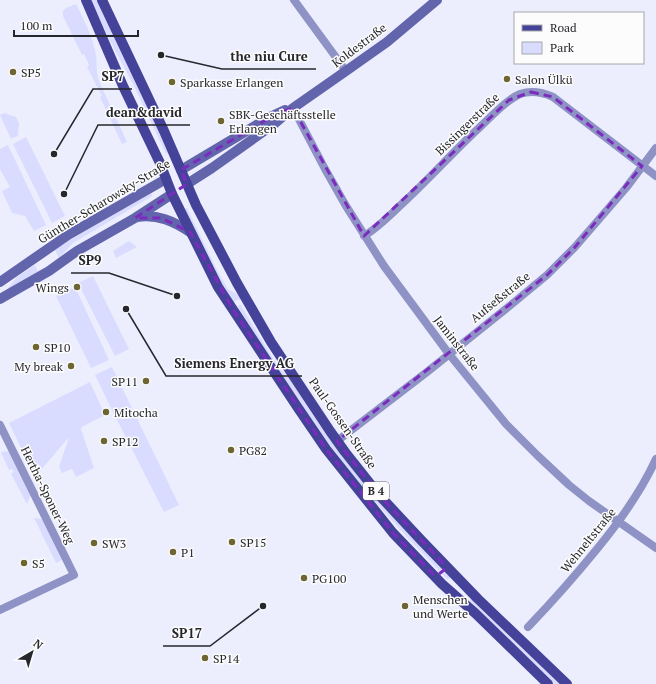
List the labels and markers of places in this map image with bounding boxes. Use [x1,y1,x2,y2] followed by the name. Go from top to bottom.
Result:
[222,44,316,69] callout: the niu Cure
[93,64,132,89] callout: SP7
[21,65,41,80] place label: SP5
[8,67,18,77] marker: SP5
[515,72,573,87] place label: Salon Ülkü
[502,74,512,84] marker: Salon Ülkü
[180,75,283,90] place label: Sparkasse Erlangen
[167,77,177,87] marker: Sparkasse Erlangen
[98,100,190,125] callout: dean&david
[229,107,336,136] place label: SBK-Geschäftsstelle Erlangen
[216,116,226,126] marker: SBK-Geschäftsstelle Erlangen
[71,248,109,273] callout: SP9
[36,280,69,295] place label: Wings
[72,282,82,292] marker: Wings
[44,340,70,355] place label: SP10
[31,342,41,352] marker: SP10
[166,351,302,376] callout: Siemens Energy AG
[14,359,64,374] place label: My break
[66,361,76,371] marker: My break
[112,374,138,389] place label: SP11
[141,376,151,386] marker: SP11
[114,405,158,420] place label: Mitocha
[101,407,111,417] marker: Mitocha
[112,434,138,449] place label: SP12
[99,436,109,446] marker: SP12
[239,443,267,458] place label: PG82
[226,445,236,455] marker: PG82
[240,535,266,550] place label: SP15
[102,536,126,551] place label: SW3
[227,537,237,547] marker: SP15
[89,538,99,548] marker: SW3
[181,545,195,560] place label: P1
[168,547,178,557] marker: P1
[32,556,45,571] place label: S5
[19,558,29,568] marker: S5
[312,571,346,586] place label: PG100
[299,573,309,583] marker: PG100
[413,592,468,621] place label: Menschen und Werte
[400,601,410,611] marker: Menschen und Werte
[163,621,210,646] callout: SP17
[213,651,240,666] place label: SP14
[200,653,210,663] marker: SP14

